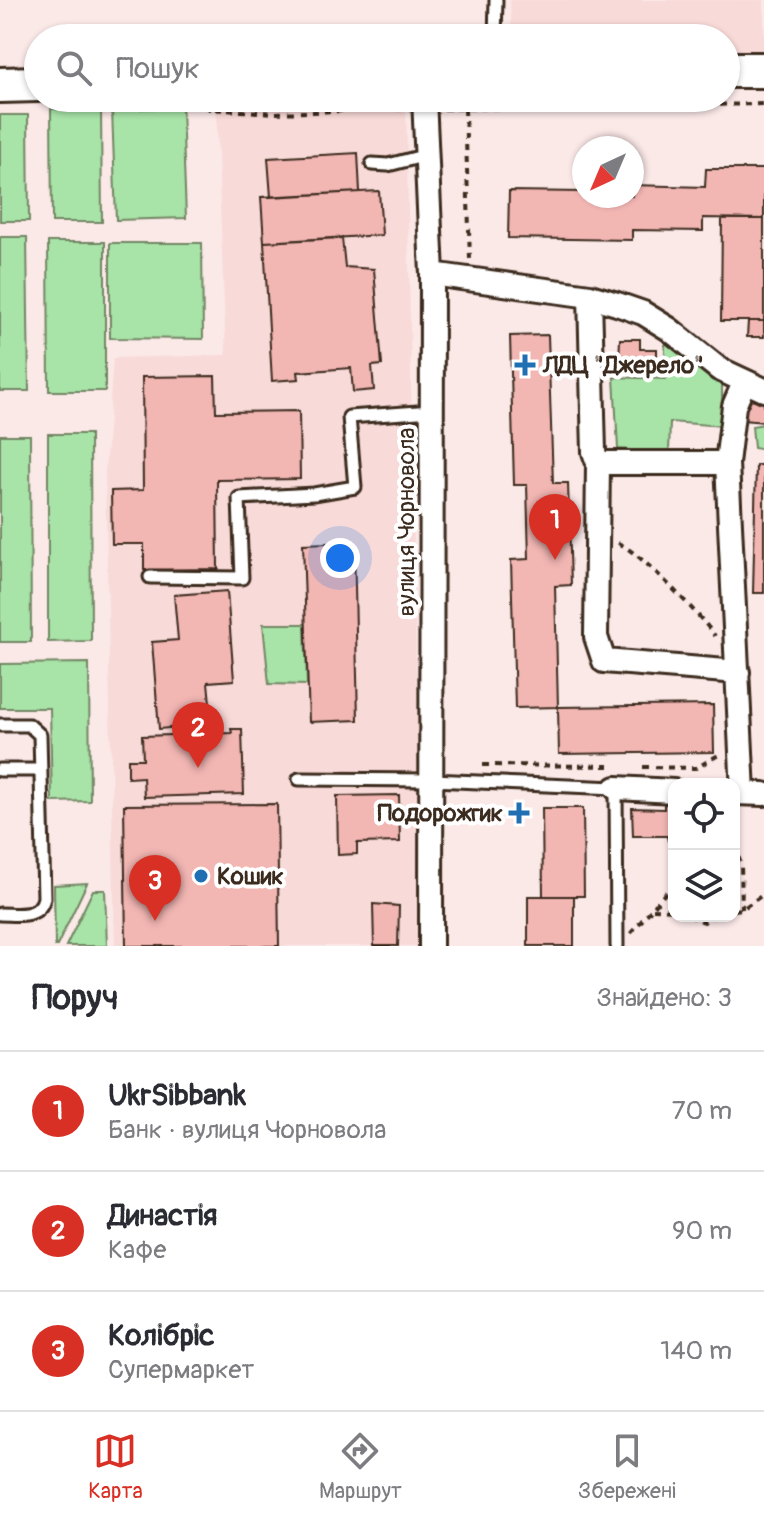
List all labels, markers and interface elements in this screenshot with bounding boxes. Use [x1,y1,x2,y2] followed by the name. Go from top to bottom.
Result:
[24,24,740,112] search box
[52,46,96,90] icon: search
[116,50,200,87] text: Пошук
[572,136,644,208] north arrow
[542,351,704,380] place label: ЛДЦ "Джерело"
[514,354,536,376] marker: ЛДЦ "Джерело"
[392,428,421,616] street label: вулиця Чорновола
[529,494,581,560] pin: 1
[320,538,360,578] your location
[172,702,224,768] pin: 2
[668,778,740,922] map controls
[668,778,740,850] button: locate
[378,799,503,828] place label: Подорожгик
[510,804,528,822] marker: Подорожгик
[668,850,740,922] button: layers
[129,855,181,921] pin: 3
[217,862,284,891] place label: Кошик
[192,867,210,885] marker: Кошик
[32,977,118,1020] text: Поруч
[596,982,732,1014] text: Знайдено: 3
[108,1077,246,1114] text: UkrSibbank
[53,1095,63,1127] text: 1
[672,1095,732,1127] text: 70 m
[108,1114,386,1146] text: Банк · вулиця Чорновола
[108,1197,217,1234] text: Династія
[51,1215,65,1247] text: 2
[672,1215,732,1247] text: 90 m
[108,1234,166,1266] text: Кафе
[108,1317,214,1354] text: Колібріс
[51,1335,65,1367] text: 3
[660,1335,732,1367] text: 140 m
[108,1354,254,1386] text: Супермаркет
[88,1429,143,1505] tab: Карта
[319,1429,402,1505] tab: Маршрут
[578,1429,676,1505] tab: Збережені

